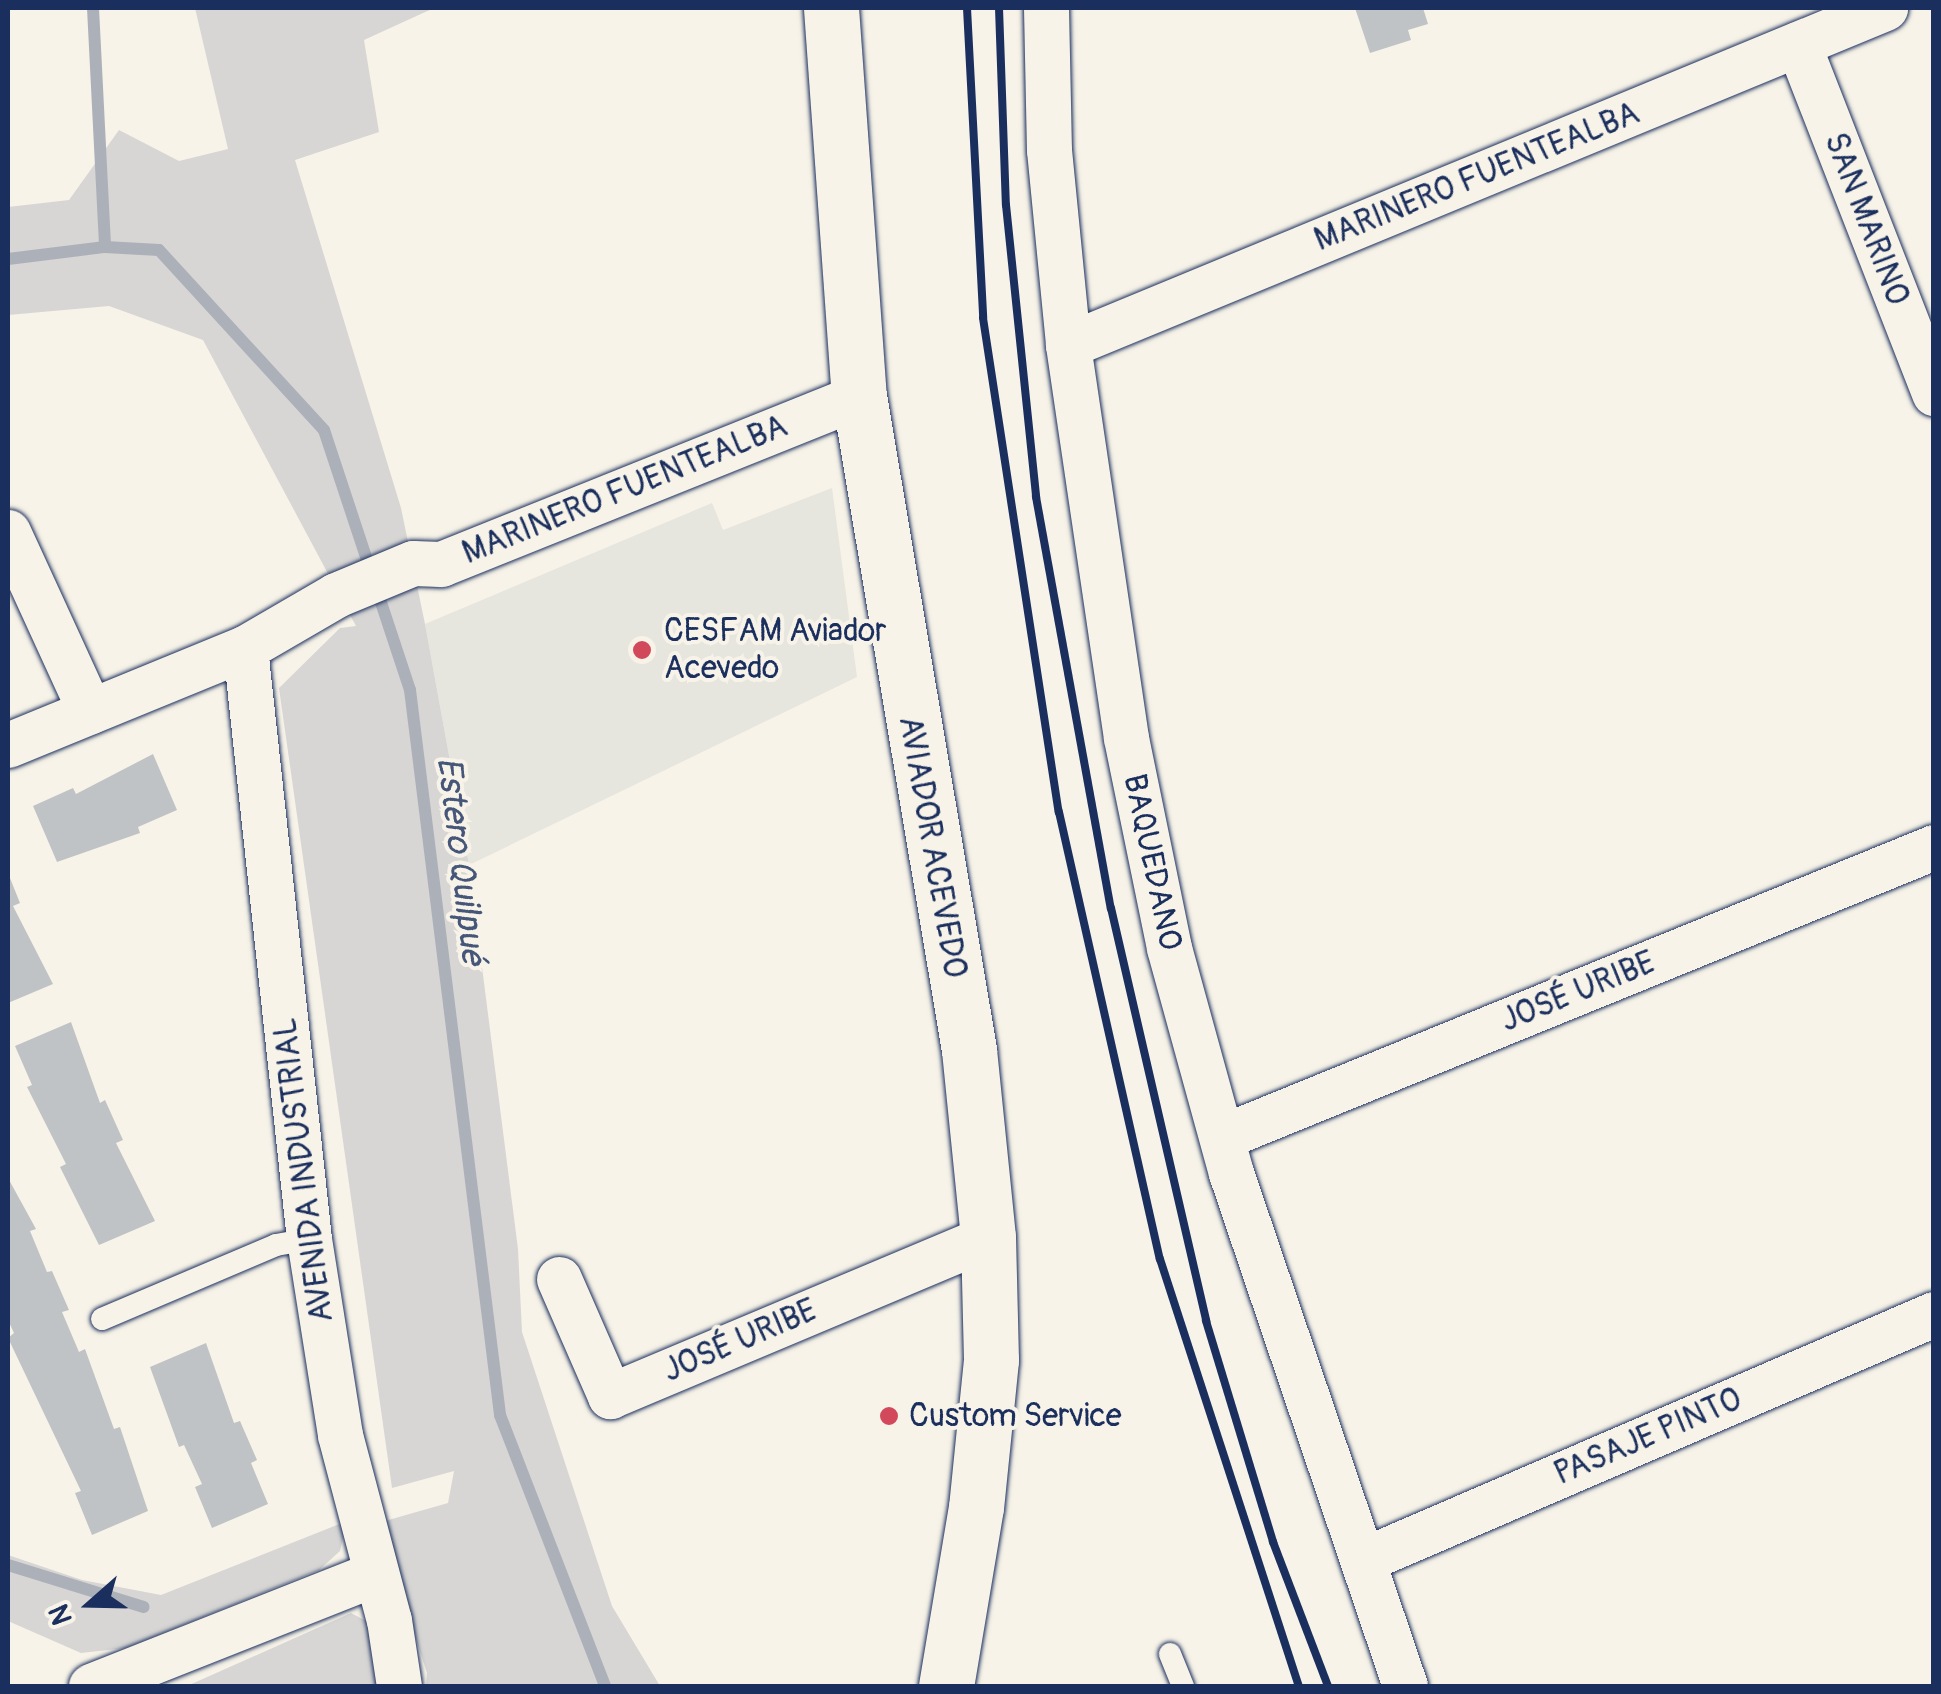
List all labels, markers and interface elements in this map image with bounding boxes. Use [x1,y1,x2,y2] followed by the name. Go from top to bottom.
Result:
[1309,94,1645,260] street label: MARINERO FUENTEALBA
[1816,127,1916,311] street label: SAN MARINO
[457,407,793,573] street label: MARINERO FUENTEALBA
[664,613,887,688] place label: CESFAM Aviador Acevedo
[629,637,655,663] marker: CESFAM Aviador Acevedo
[890,713,974,981] street label: AVIADOR ACEVEDO
[427,754,495,968] water label: Estero Quilpué
[1115,770,1189,954] street label: BAQUEDANO
[1495,944,1661,1040] street label: JOSÉ URIBE
[266,1016,342,1324] street label: AVENIDA INDUSTRIAL
[658,1292,822,1390] street label: JOSÉ URIBE
[1549,1380,1747,1494] street label: PASAJE PINTO
[909,1397,1122,1435] place label: Custom Service
[878,1405,900,1427] marker: Custom Service
[40,1554,140,1654] north arrow
[42,1600,81,1629] text: N

